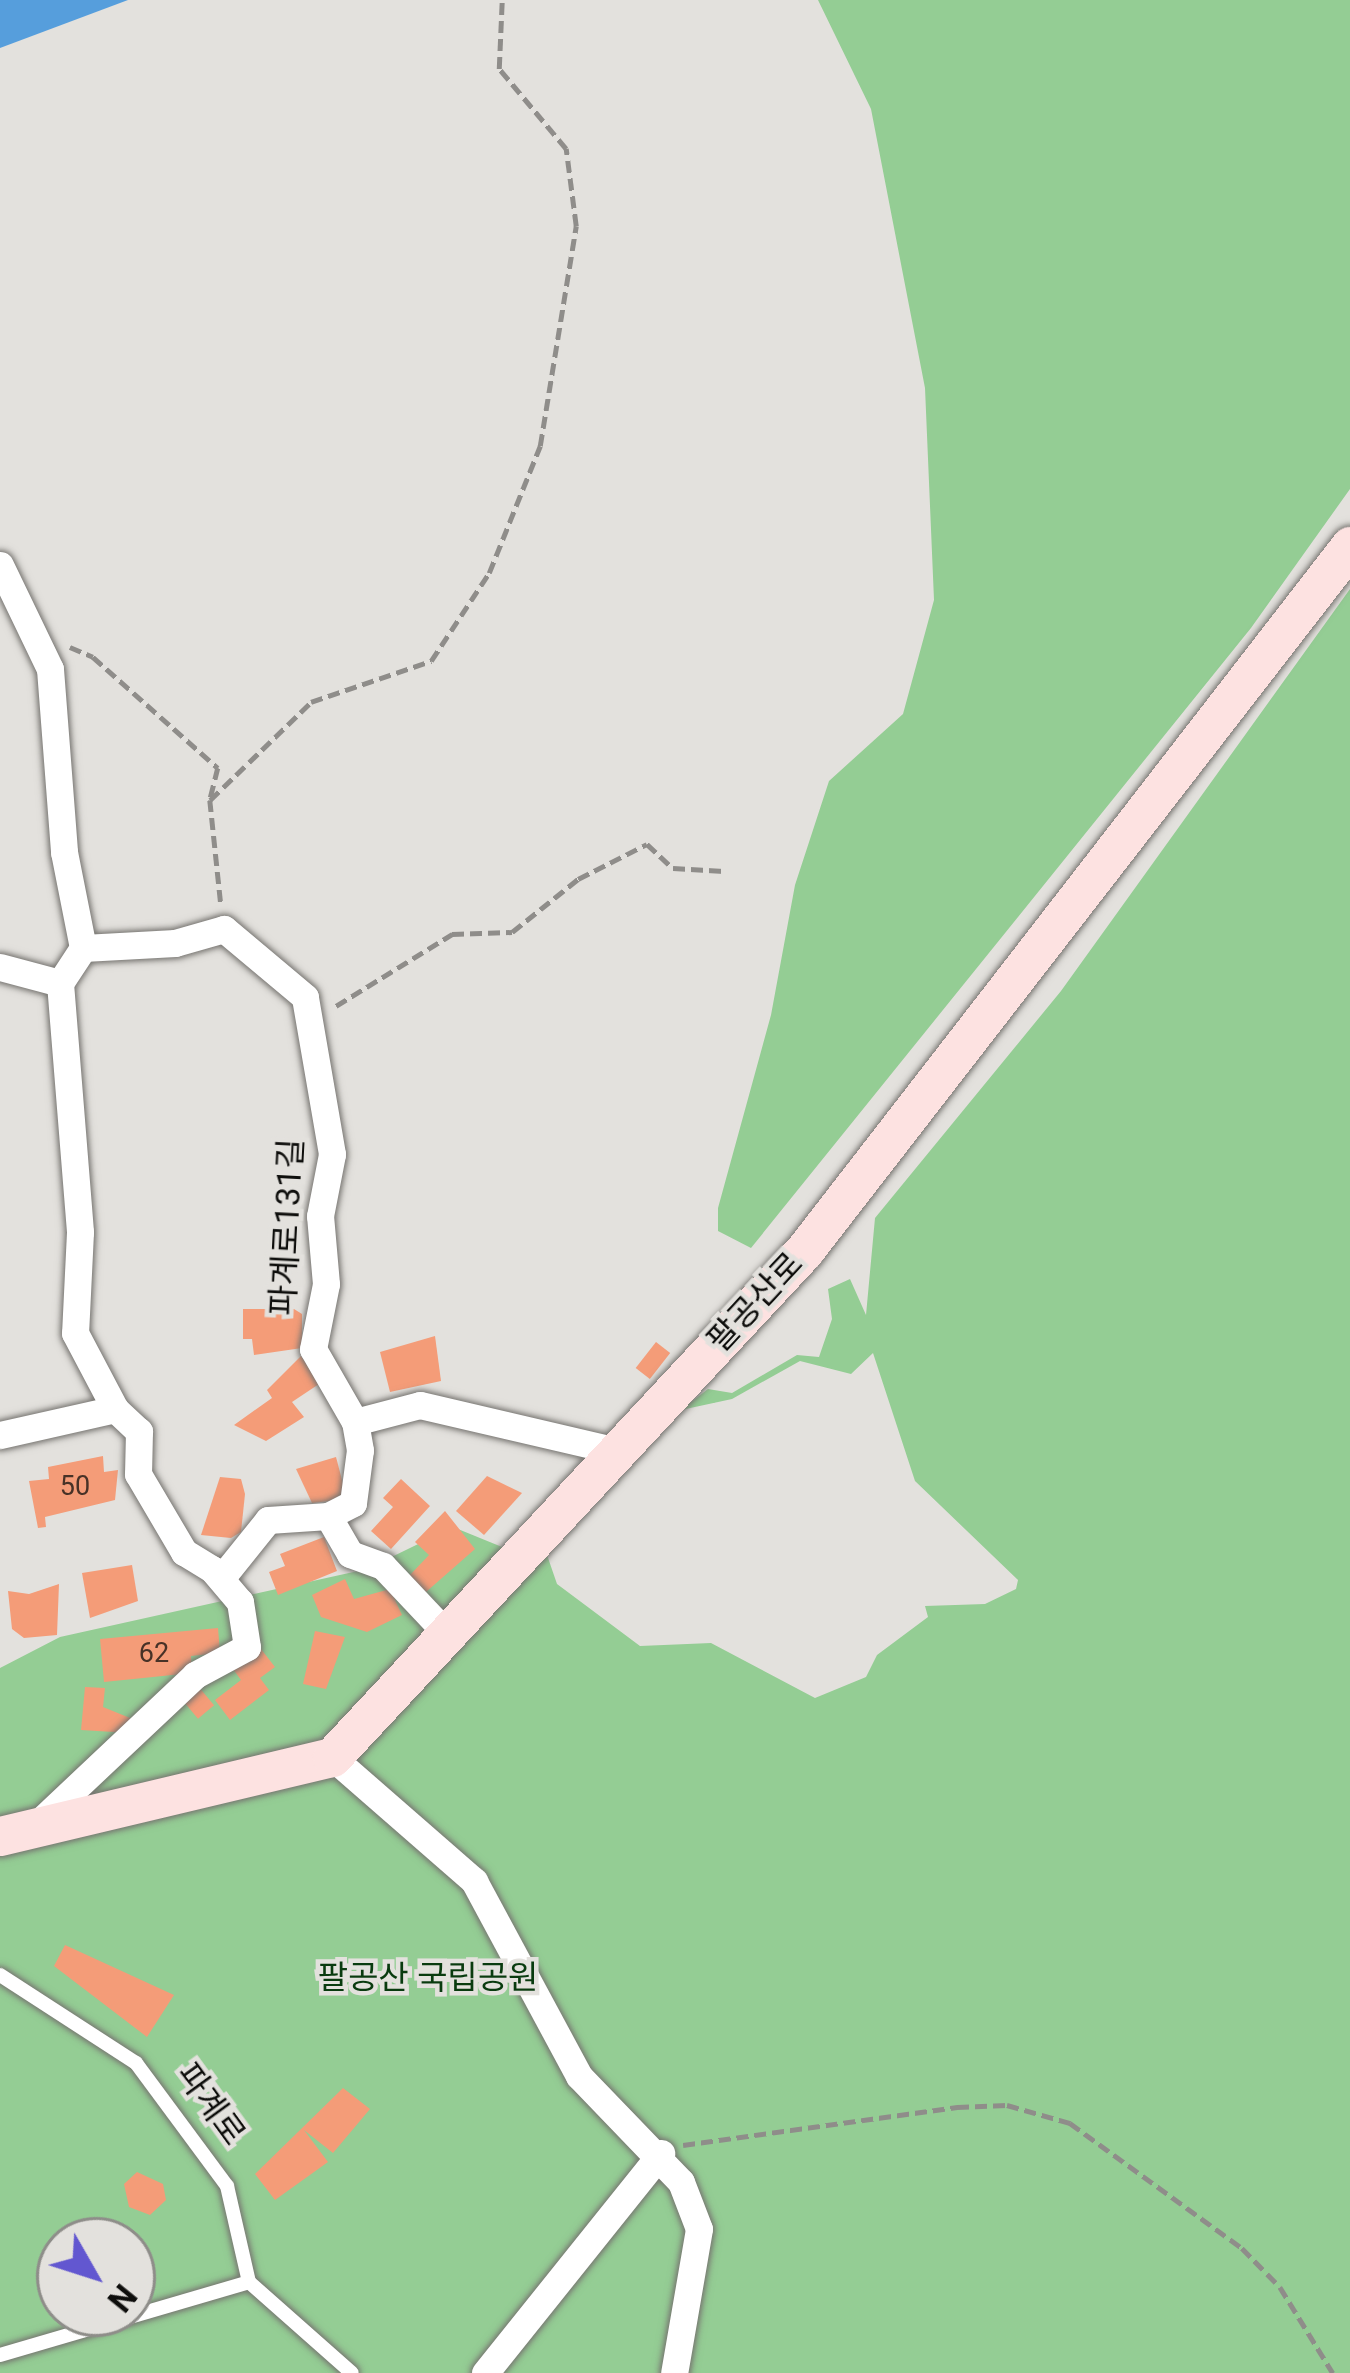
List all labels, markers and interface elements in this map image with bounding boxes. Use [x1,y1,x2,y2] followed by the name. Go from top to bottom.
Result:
[263,1138,311,1316] street label: 파계로131길
[699,1244,811,1360] street label: 팔공산로
[60,1471,90,1503] house number: 50
[139,1638,169,1670] house number: 62
[318,1958,538,1998] park label: 팔공산 국립공원
[168,2056,254,2152] street label: 파계로
[36,2217,156,2337] north arrow
[100,2277,145,2319] text: N

